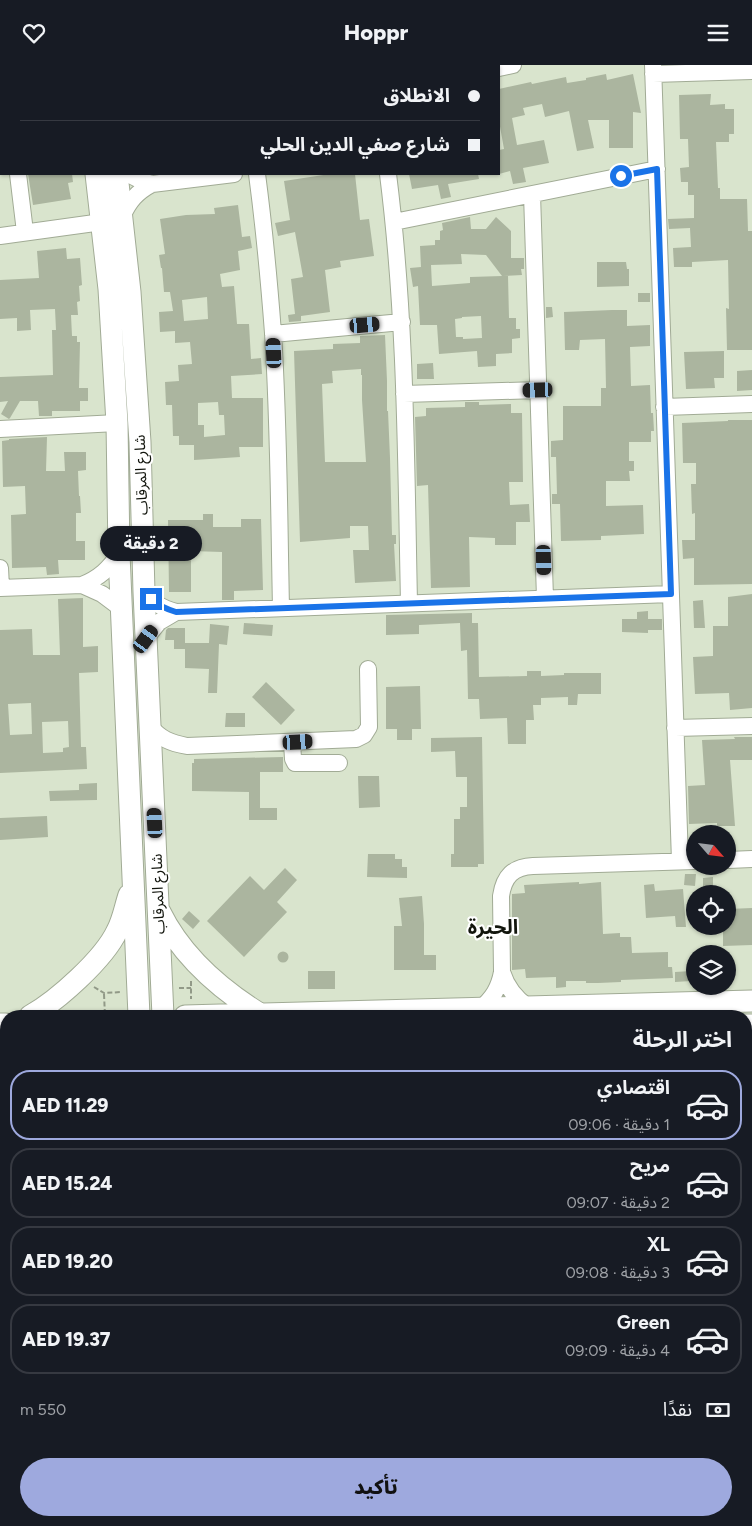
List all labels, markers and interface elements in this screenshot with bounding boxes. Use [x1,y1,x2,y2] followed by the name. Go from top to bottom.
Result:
[20,19,48,47] icon: heart
[344,19,408,46] text: Hoppr
[704,19,732,47] icon: menu
[384,84,450,107] text: الانطلاق
[260,133,450,156] text: شارع صفي الدين الحلي
[610,165,632,187] route start
[349,316,380,334] car
[265,338,282,368] car
[522,382,553,398] car
[131,434,154,516] street label: شارع المرقاب
[100,527,202,561] callout: 2 دقيقة
[124,534,178,553] text: 2 دقيقة
[535,545,552,575] car
[140,588,162,610] route end
[131,622,160,656] car
[282,734,313,750] car
[146,808,163,838] car
[686,825,736,875] north arrow
[686,825,736,995] map controls
[148,853,171,935] street label: شارع المرقاب
[686,885,736,935] button: locate
[468,915,518,939] district label: الحيرة
[686,945,736,995] button: layers
[633,1026,732,1053] text: اختر الرحلة
[597,1076,670,1099] text: اقتصادي
[685,1083,730,1128] icon: car
[22,1094,108,1117] text: AED 11.29
[568,1115,670,1134] text: 1 دقيقة · 09:06
[630,1154,670,1177] text: مريح
[685,1161,730,1206] icon: car
[22,1172,112,1195] text: AED 15.24
[566,1193,670,1212] text: 2 دقيقة · 09:07
[647,1233,670,1256] text: XL
[685,1239,730,1284] icon: car
[22,1250,113,1273] text: AED 19.20
[565,1263,670,1282] text: 3 دقيقة · 09:08
[617,1311,670,1334] text: Green
[685,1317,730,1362] icon: car
[22,1328,111,1351] text: AED 19.37
[565,1341,670,1360] text: 4 دقيقة · 09:09
[704,1396,732,1424] icon: cash
[663,1398,692,1421] text: نقدًا
[20,1400,66,1419] text: 550 m
[20,1458,732,1516] button: تأكيد

